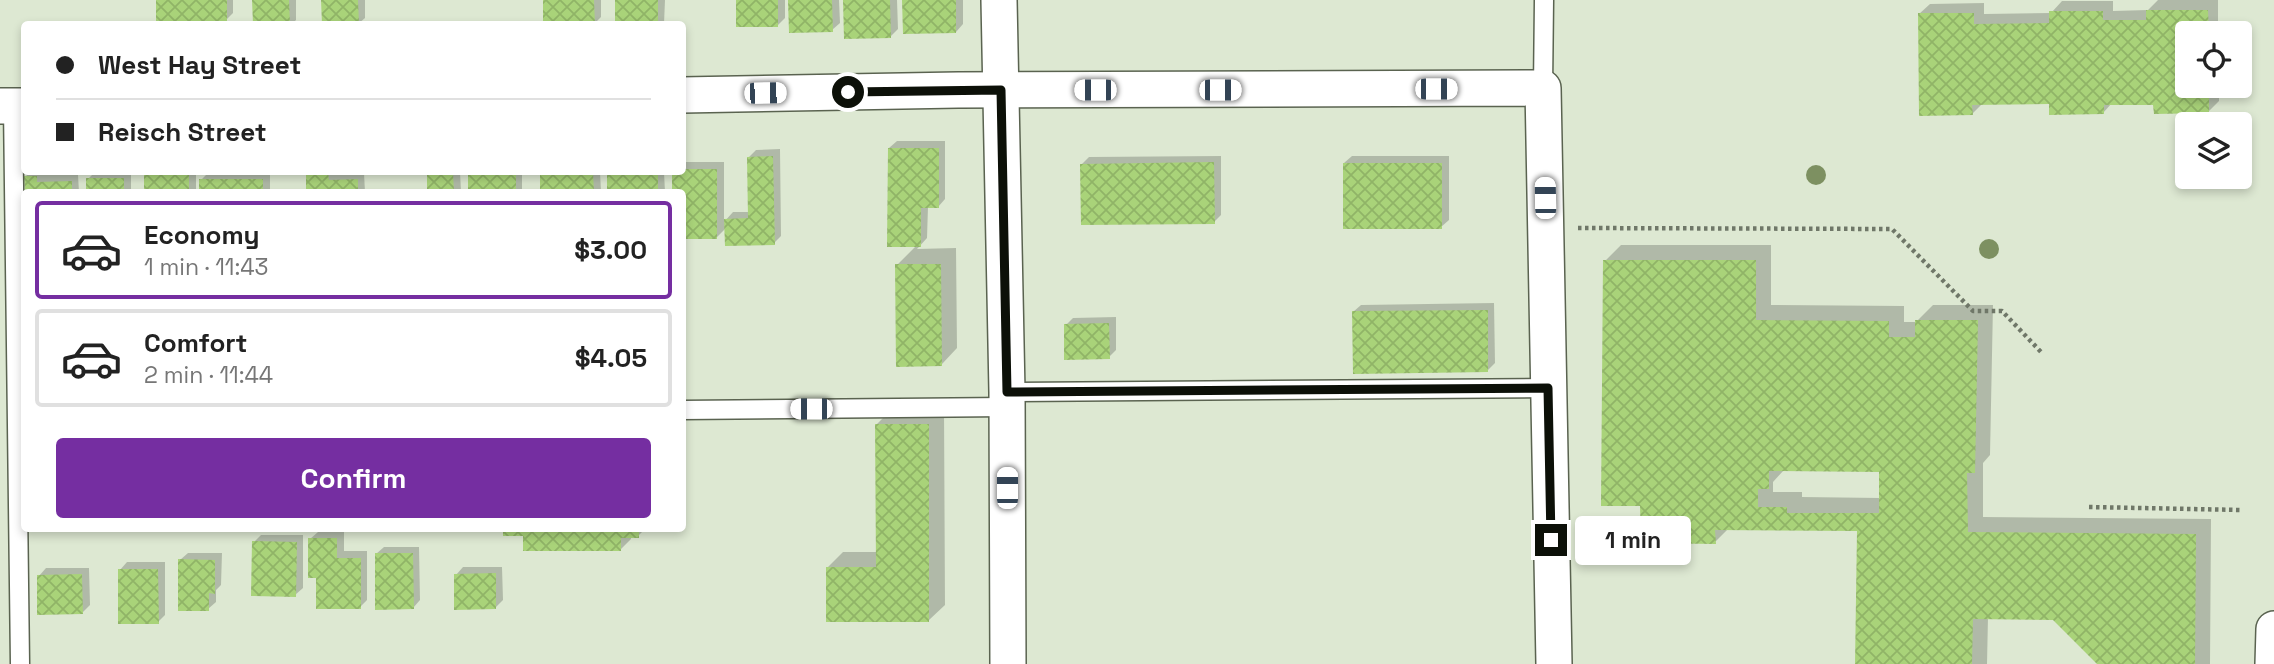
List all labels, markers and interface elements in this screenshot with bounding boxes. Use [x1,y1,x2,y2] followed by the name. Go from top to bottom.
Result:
[2175,21,2252,189] map controls
[2175,21,2252,98] button: locate
[98,48,301,82] text: West Hay Street
[832,76,864,108] route start
[1416,79,1458,100] car
[1075,80,1117,101] car
[1200,80,1242,101] car
[744,82,787,104] car
[2175,112,2252,189] button: layers
[98,115,267,149] text: Reisch Street
[1535,177,1556,219] car
[144,218,260,252] text: Economy
[60,219,123,282] icon: car
[574,233,647,267] text: $3.00
[144,252,268,282] text: 1 min · 11:43
[144,326,247,360] text: Comfort
[60,327,123,390] icon: car
[575,341,647,375] text: $4.05
[144,360,273,390] text: 2 min · 11:44
[791,399,833,420] car
[56,438,651,518] button: Confirm
[997,467,1018,509] car
[1576,516,1691,564] callout: 1 min
[1535,524,1567,556] route end
[1605,525,1661,555] text: 1 min

